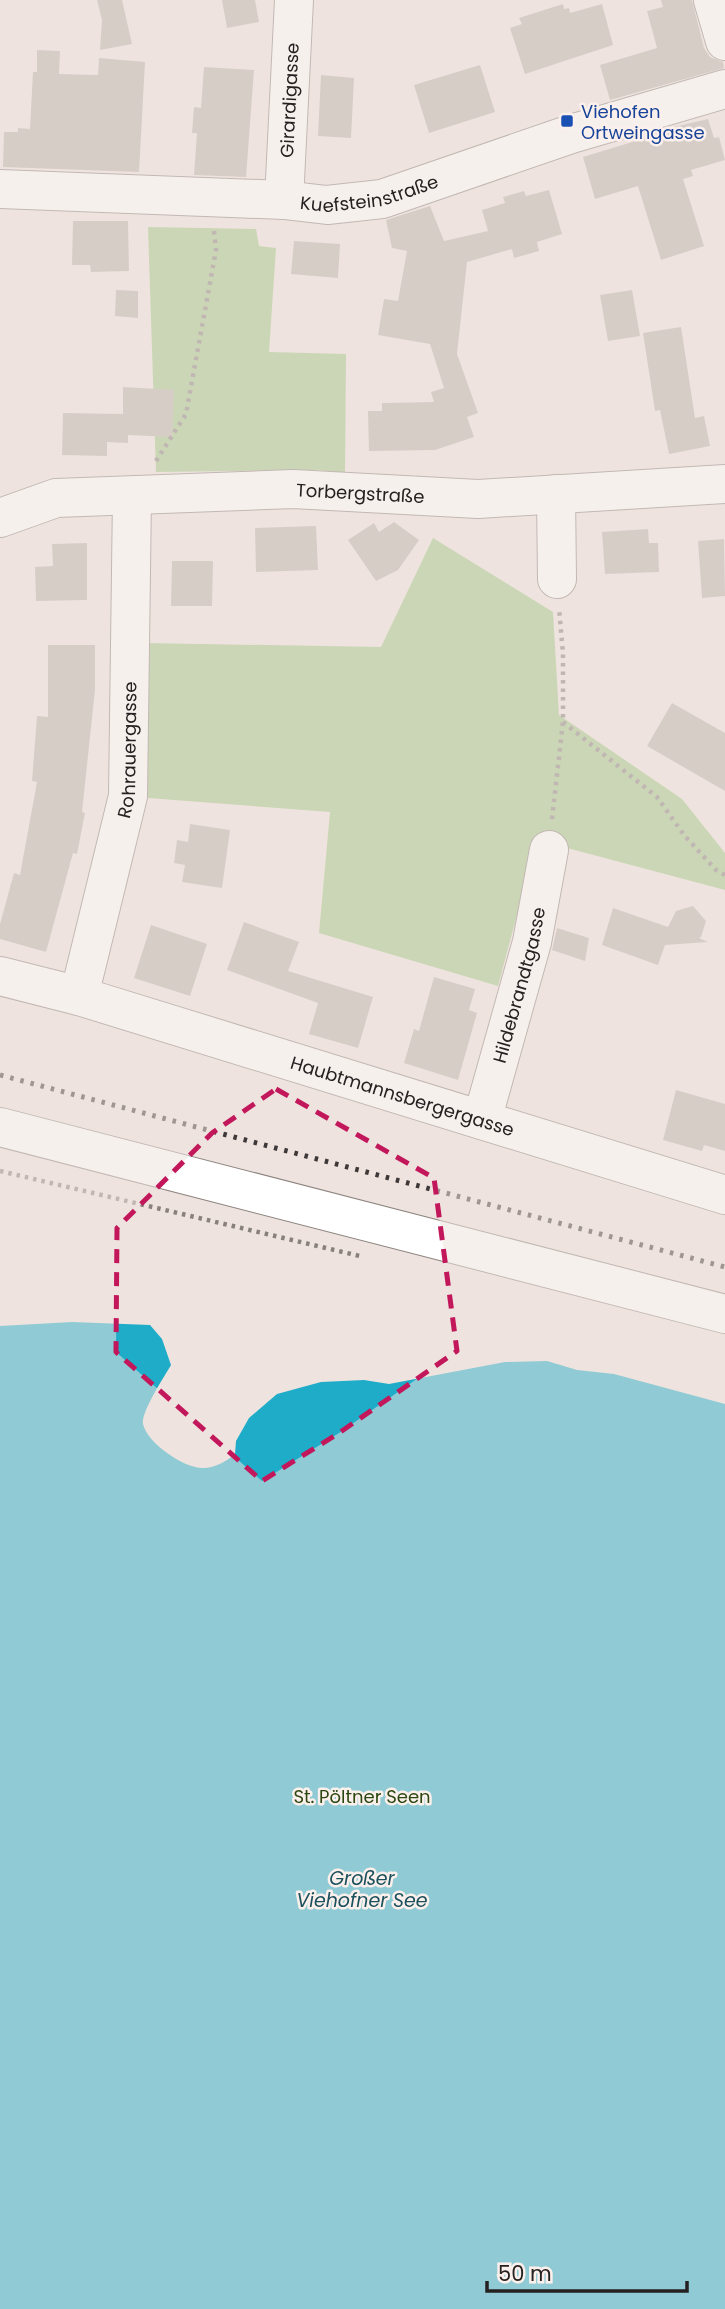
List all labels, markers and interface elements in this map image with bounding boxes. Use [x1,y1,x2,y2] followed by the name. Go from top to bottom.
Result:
[274,42,304,158] street label: Girardigasse
[581,99,705,145] place label: Viehofen Ortweingasse
[559,113,575,129] marker: Viehofen Ortweingasse
[299,168,441,218] street label: Kuefsteinstraße
[295,477,425,509] street label: Torbergstraße
[111,681,142,821] street label: Rohrauergasse
[486,905,551,1066] street label: Hildebrandtgasse
[288,1049,517,1142] street label: Haubtmannsbergergasse
[293,1784,431,1809] park label: St. Pöltner Seen
[296,1865,428,1914] water label: Großer Viehofner See
[487,2250,686,2294] scale bar
[498,2259,552,2288] text: 50 m

